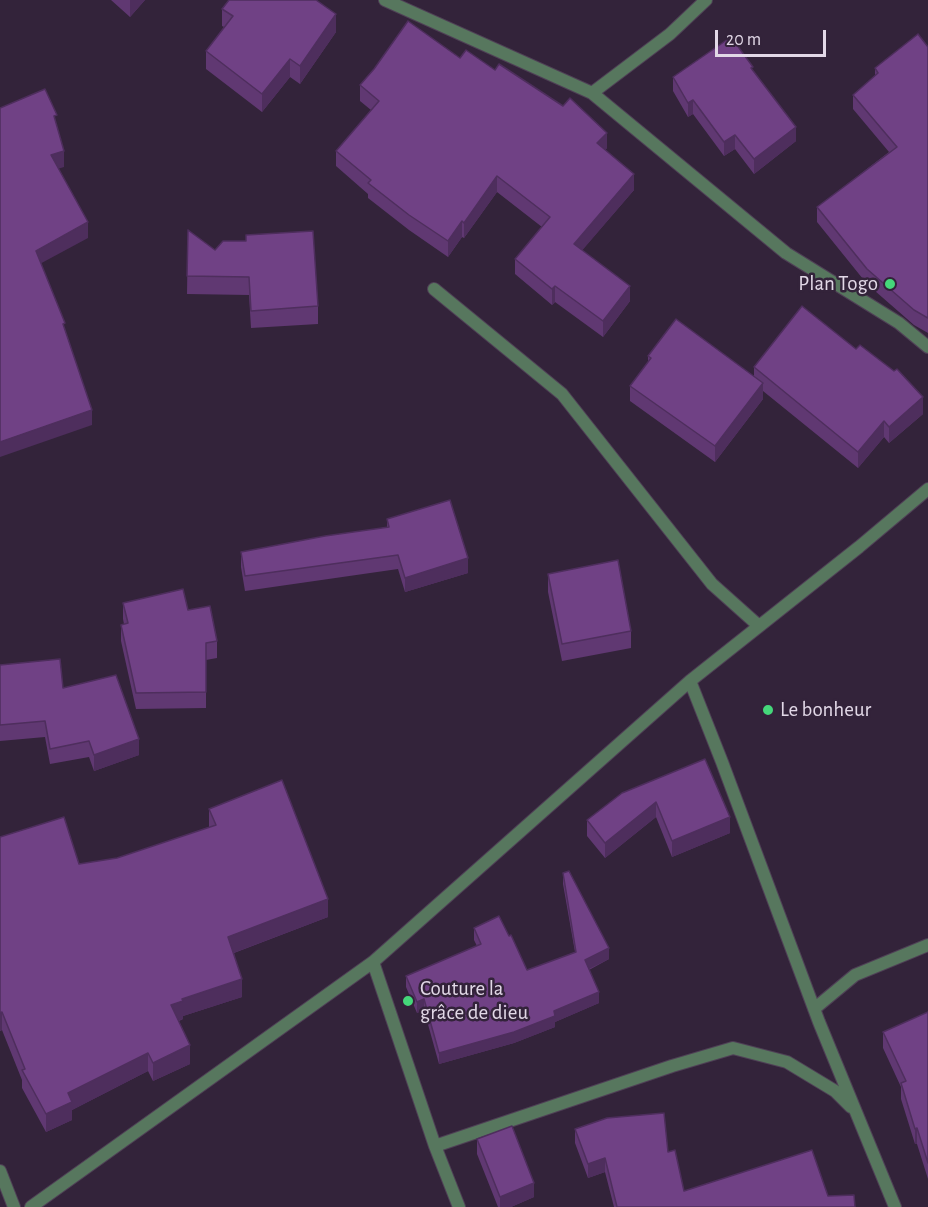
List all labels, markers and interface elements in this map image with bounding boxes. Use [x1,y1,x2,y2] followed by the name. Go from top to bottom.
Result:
[718,18,829,56] scale bar
[726,31,761,49] text: 20 m
[798,271,878,297] place label: Plan Togo
[883,277,897,291] marker: Plan Togo
[780,697,871,723] place label: Le bonheur
[761,703,775,717] marker: Le bonheur
[420,976,528,1026] place label: Couture la grâce de dieu
[401,994,415,1008] marker: Couture la grâce de dieu

